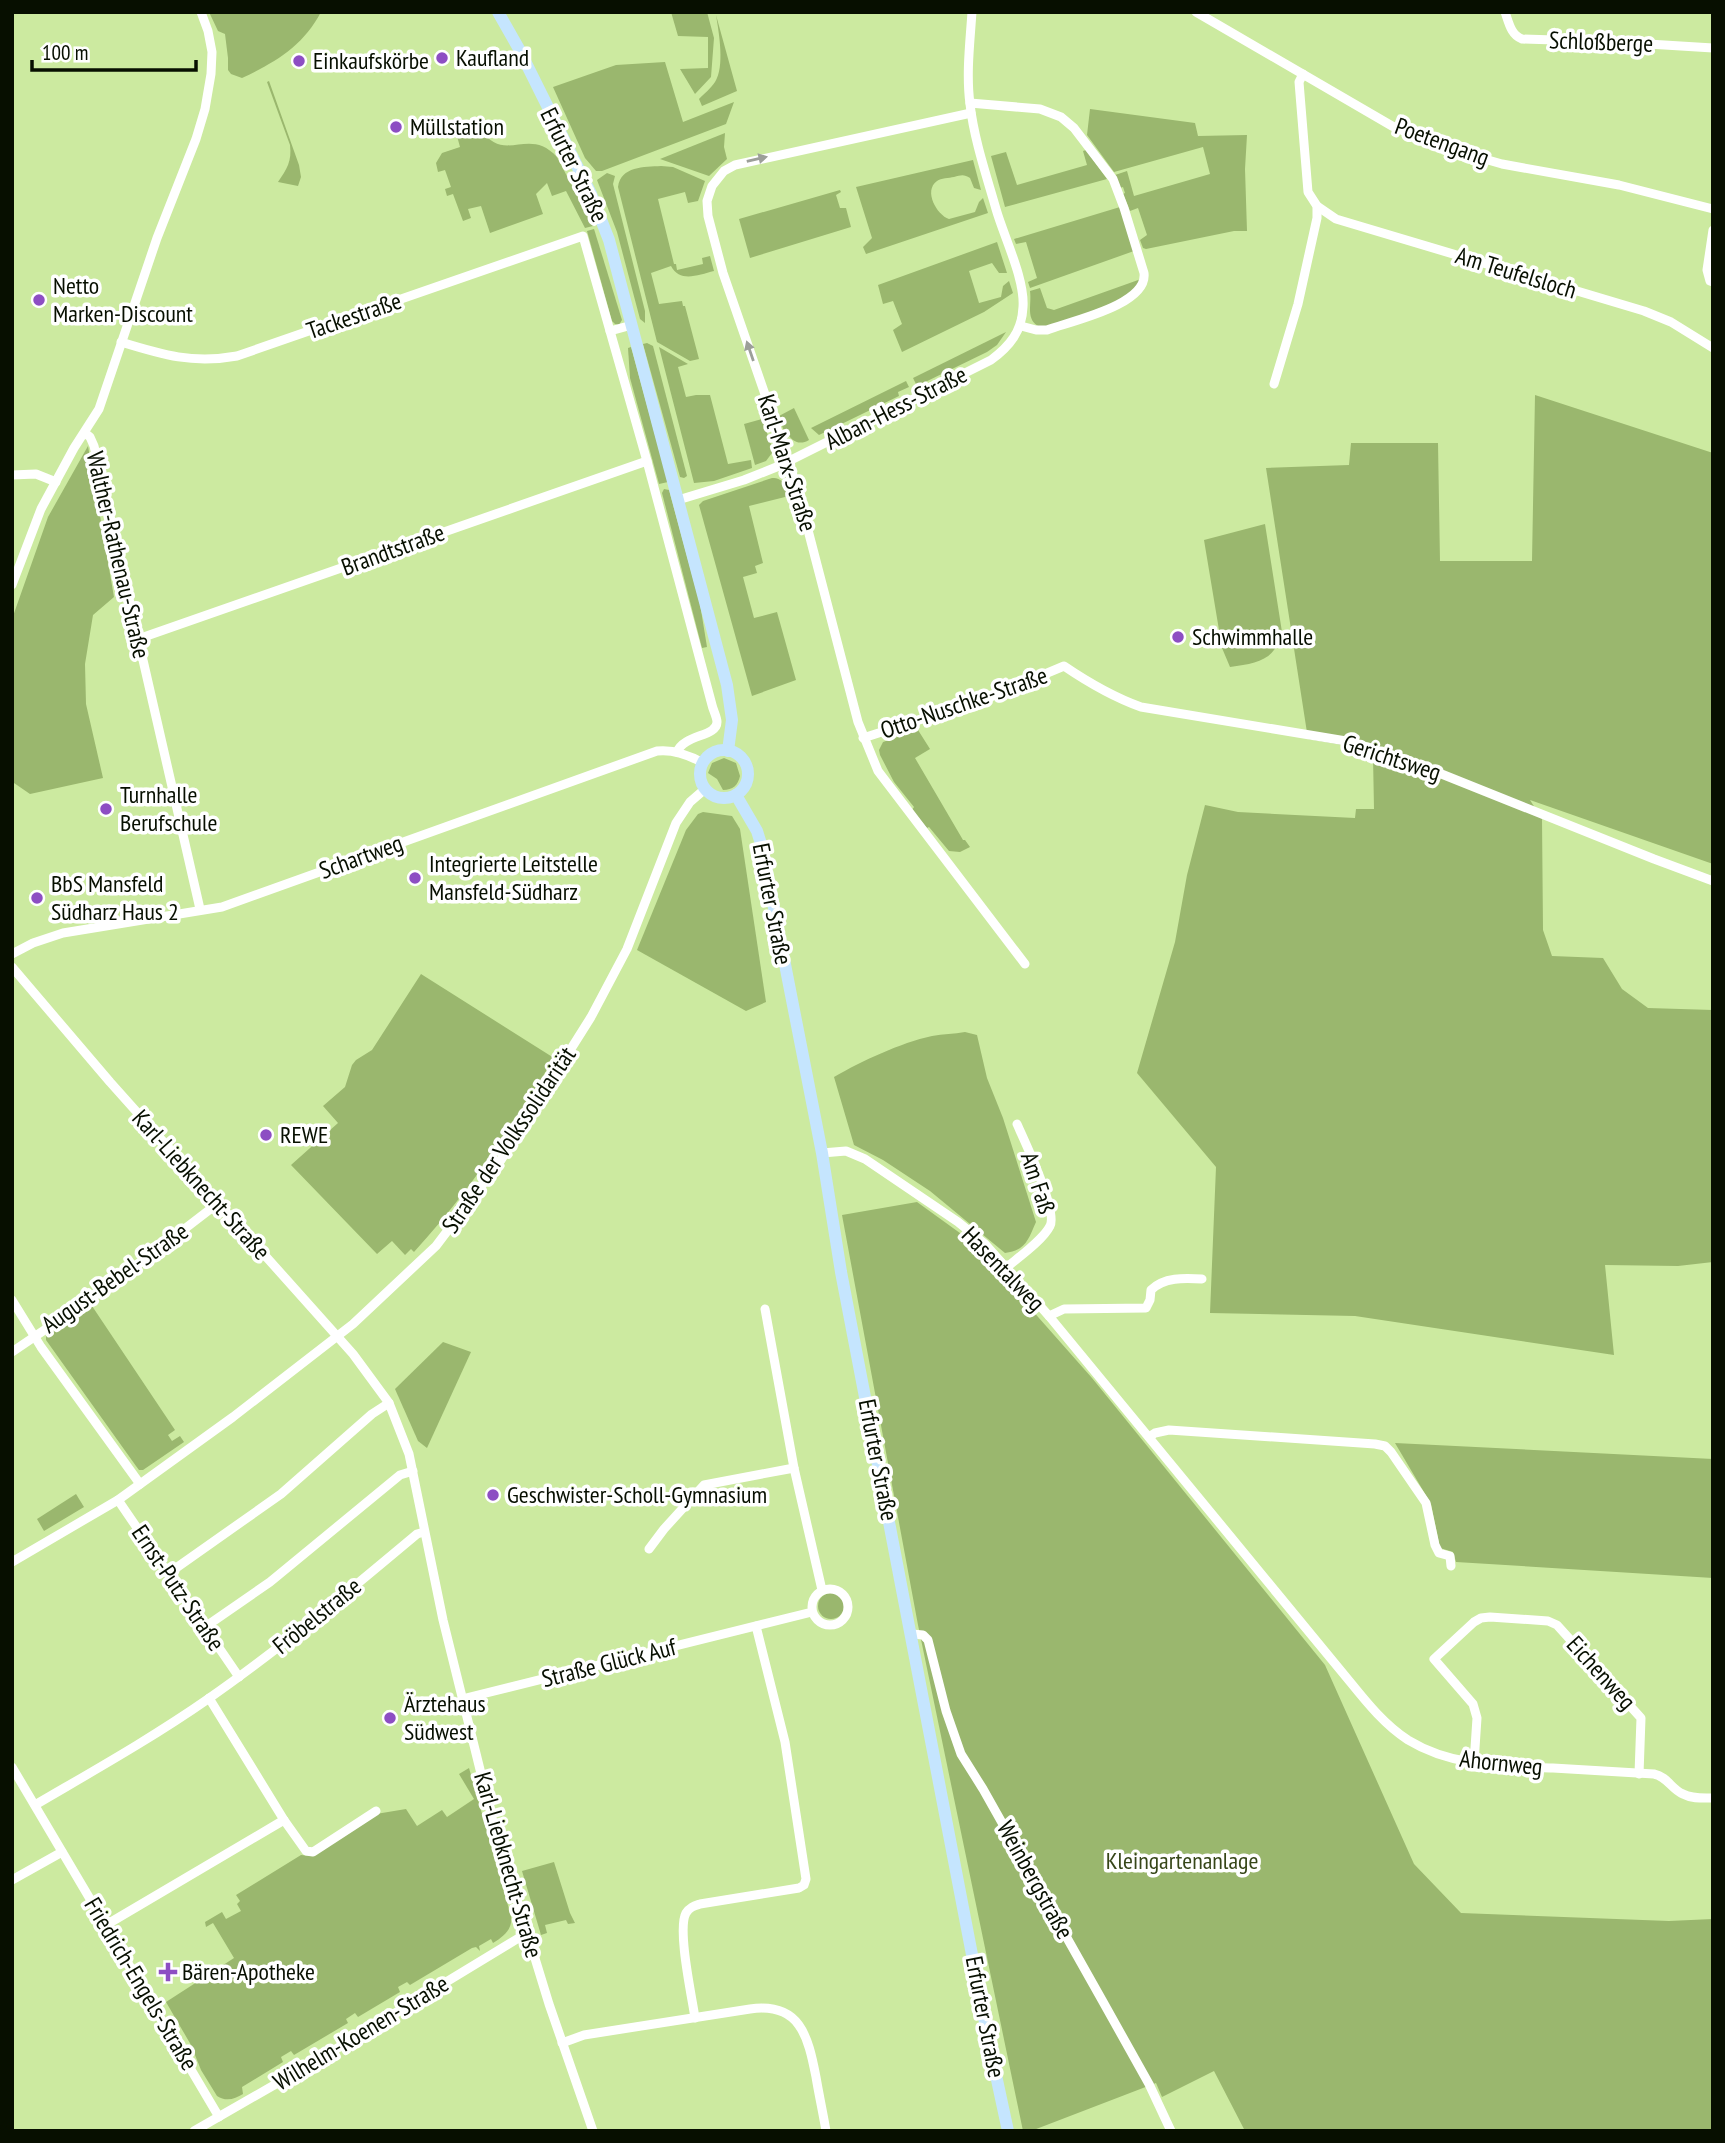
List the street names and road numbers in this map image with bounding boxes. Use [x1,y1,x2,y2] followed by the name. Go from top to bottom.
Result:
[1548,24,1654,59] street label: Schloßberge
[534,103,615,227] street label: Erfurter Straße
[1391,110,1494,173] street label: Poetengang
[1452,239,1580,306] street label: Am Teufelsloch
[302,285,405,346] street label: Tackestraße
[820,359,972,457] street label: Alban-Hess-Straße
[751,390,824,535] street label: Karl-Marx-Straße
[80,448,157,661] street label: Walther-Rathenau-Straße
[337,517,449,582] street label: Brandtstraße
[876,659,1051,746] street label: Otto-Nuschke-Straße
[1339,727,1445,788] street label: Gerichtsweg
[315,827,407,886] street label: Schartweg
[746,840,799,967] street label: Erfurter Straße
[435,1040,583,1239] street label: Straße der Volkssolidarität
[126,1103,277,1266] street label: Karl-Liebknecht-Straße
[1014,1148,1063,1218] street label: Am Faß
[35,1215,194,1340] street label: August-Bebel-Straße
[955,1219,1052,1318] street label: Hasentalweg
[852,1396,905,1523] street label: Erfurter Straße
[125,1519,232,1657] street label: Ernst-Putz-Straße
[266,1570,367,1661] street label: Fröbelstraße
[1560,1629,1643,1716] street label: Eichenweg
[539,1631,680,1694] street label: Straße Glück Auf
[1458,1743,1544,1782] street label: Ahornweg
[467,1768,550,1961] street label: Karl-Liebknecht-Straße
[990,1815,1081,1944] street label: Weinbergstraße
[78,1892,205,2076] street label: Friedrich-Engels-Straße
[959,1953,1012,2080] street label: Erfurter Straße
[267,1968,454,2097] street label: Wilhelm-Koenen-Straße

